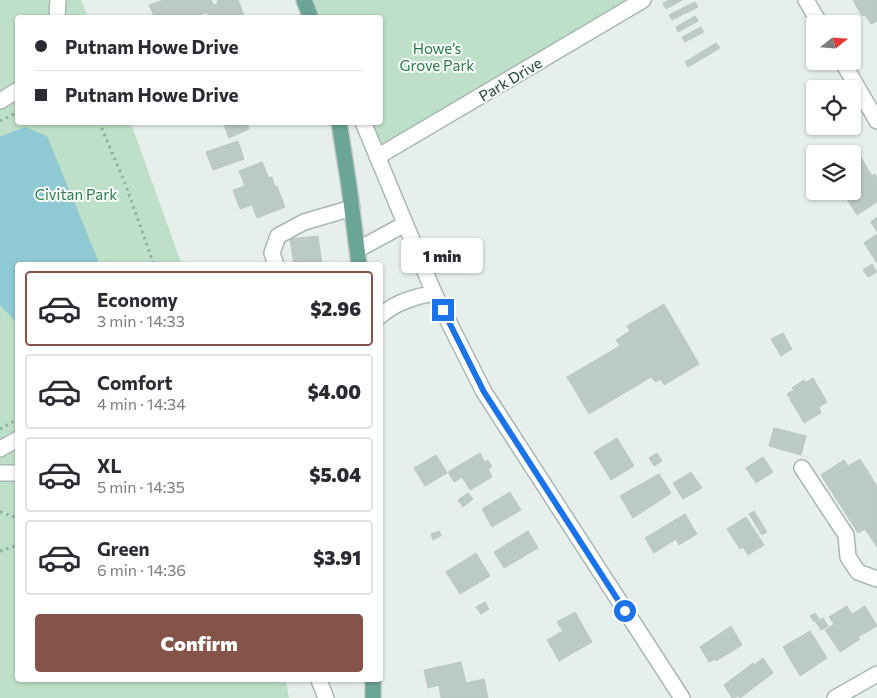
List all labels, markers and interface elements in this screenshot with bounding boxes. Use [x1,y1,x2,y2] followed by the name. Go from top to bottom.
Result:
[806,15,861,70] north arrow
[806,15,861,200] map controls
[65,35,239,58] text: Putnam Howe Drive
[399,39,475,74] park label: Howe’s Grove Park
[475,53,545,105] street label: Park Drive
[806,80,861,135] button: locate
[65,83,239,106] text: Putnam Howe Drive
[806,145,861,200] button: layers
[35,185,117,203] park label: Civitan Park
[402,238,484,272] callout: 1 min
[423,246,461,265] text: 1 min
[37,286,82,331] icon: car
[97,288,178,311] text: Economy
[310,297,361,320] text: $2.96
[432,299,454,321] route end
[97,311,185,330] text: 3 min · 14:33
[37,369,82,414] icon: car
[97,371,173,394] text: Comfort
[308,380,361,403] text: $4.00
[97,394,186,413] text: 4 min · 14:34
[37,452,82,497] icon: car
[97,454,122,477] text: XL
[309,463,361,486] text: $5.04
[97,477,185,496] text: 5 min · 14:35
[37,535,82,580] icon: car
[97,537,149,560] text: Green
[313,546,361,569] text: $3.91
[97,560,186,579] text: 6 min · 14:36
[614,600,636,622] route start
[35,614,363,672] button: Confirm

